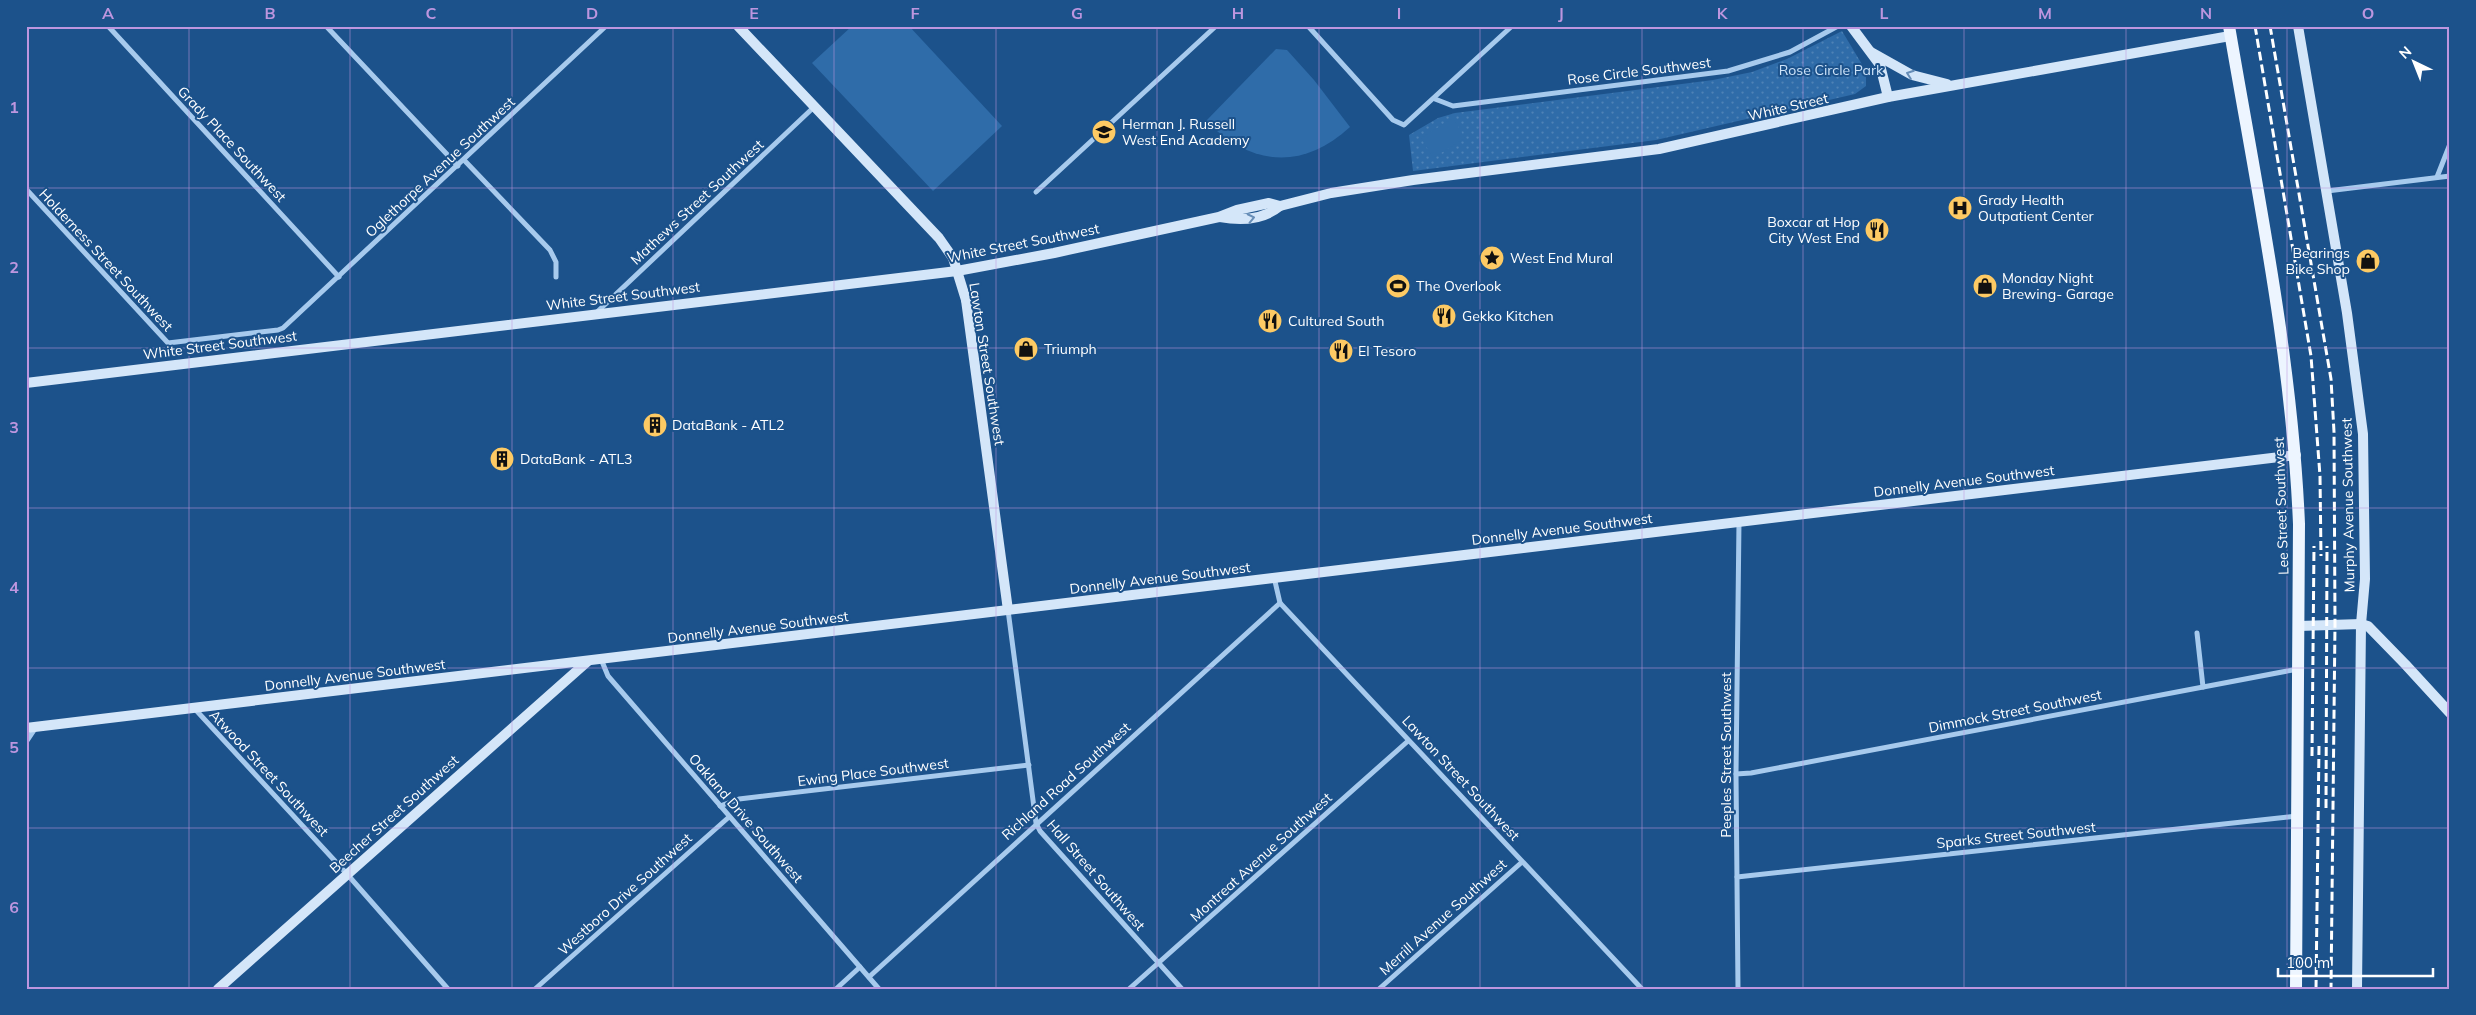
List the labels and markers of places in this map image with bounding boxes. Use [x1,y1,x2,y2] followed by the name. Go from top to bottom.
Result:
[1122,115,1250,149] place label: Herman J. Russell West End Academy
[1091,119,1117,145] school or university icon: Herman J. Russell West End Academy
[1978,191,2095,225] place label: Grady Health Outpatient Center
[1947,195,1973,221] hospital icon: Grady Health Outpatient Center
[1767,213,1860,247] place label: Boxcar at Hop City West End
[1864,217,1890,243] restaurant icon: Boxcar at Hop City West End
[2286,244,2350,278] place label: Bearings Bike Shop
[1479,245,1505,271] place icon: West End Mural
[2355,248,2381,274] shop icon: Bearings Bike Shop
[1510,249,1613,267] place label: West End Mural
[2002,269,2114,303] place label: Monday Night Brewing- Garage
[1385,273,1411,299] sports icon: The Overlook
[1972,273,1998,299] shop icon: Monday Night Brewing- Garage
[1416,277,1502,295] place label: The Overlook
[1431,303,1457,329] restaurant icon: Gekko Kitchen
[1462,307,1554,325] place label: Gekko Kitchen
[1257,308,1283,334] restaurant icon: Cultured South
[1288,312,1384,330] place label: Cultured South
[1013,336,1039,362] shop icon: Triumph
[1328,338,1354,364] restaurant icon: El Tesoro
[1044,340,1097,358] place label: Triumph
[1358,342,1416,360] place label: El Tesoro
[642,412,668,438] building icon: DataBank - ATL2
[672,416,785,434] place label: DataBank - ATL2
[489,446,515,472] building icon: DataBank - ATL3
[520,450,633,468] place label: DataBank - ATL3

